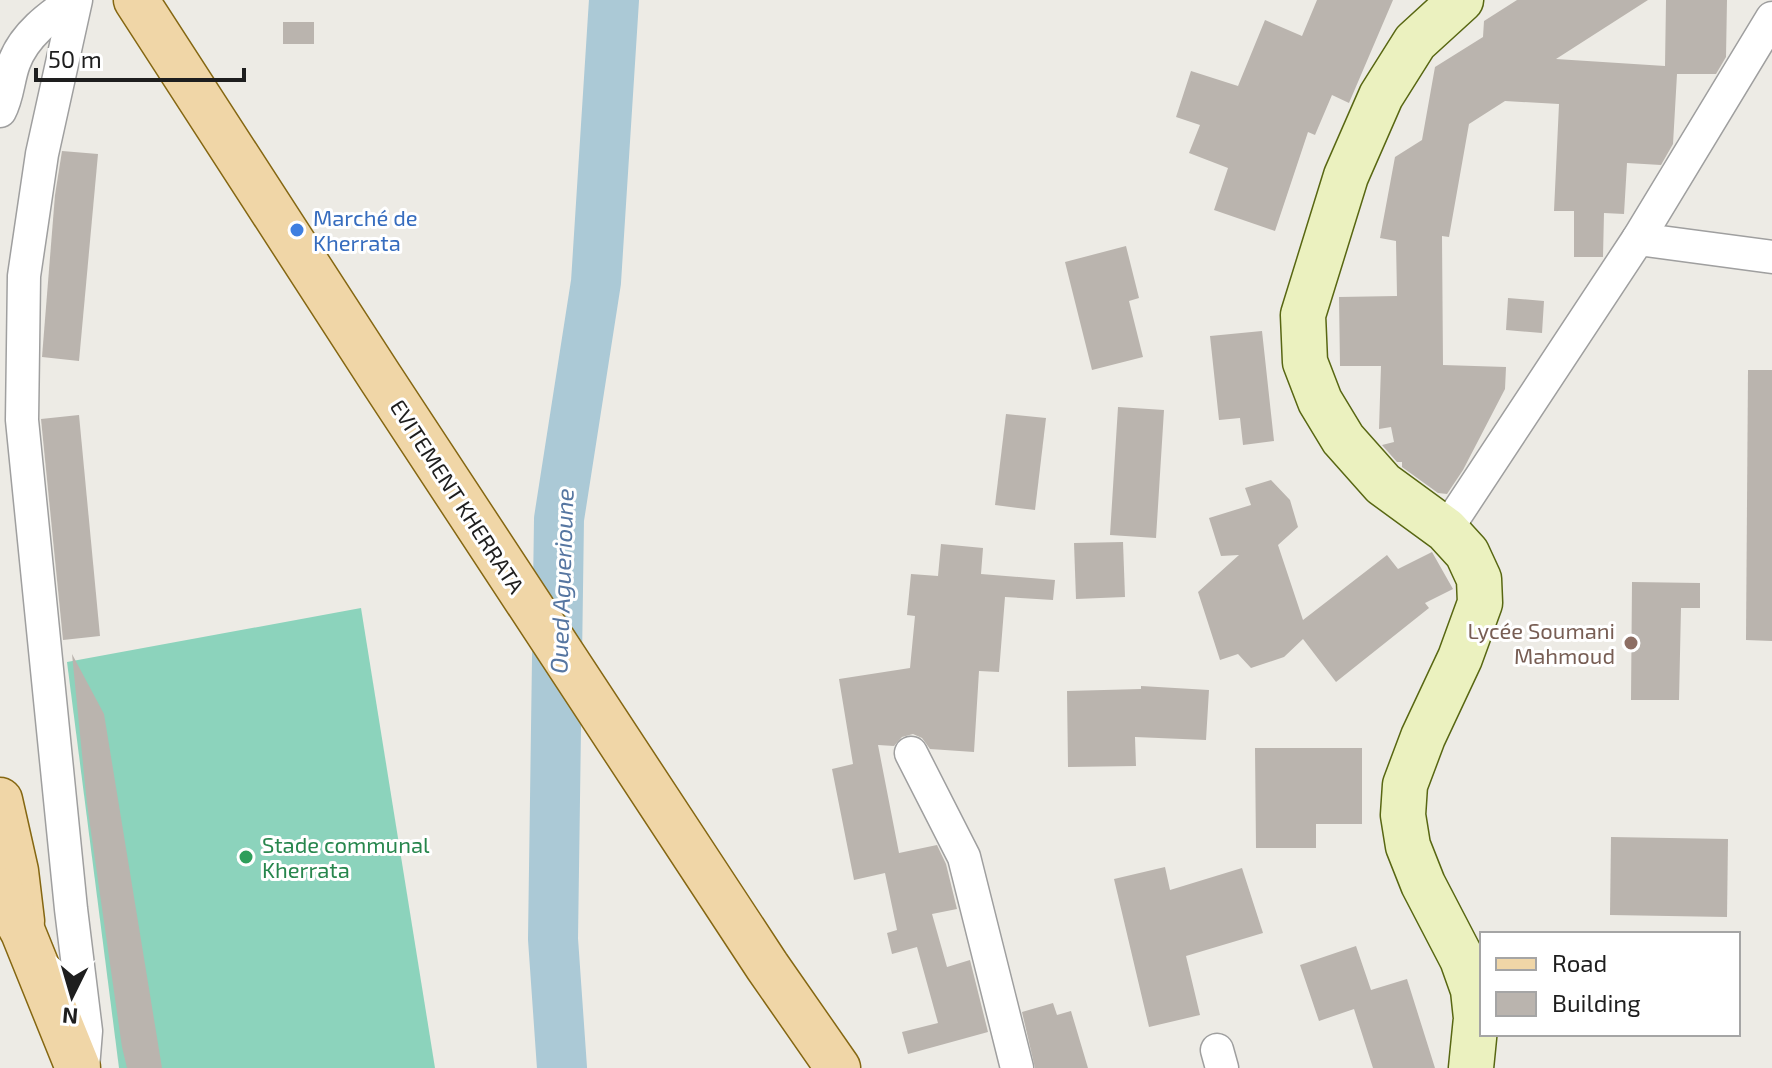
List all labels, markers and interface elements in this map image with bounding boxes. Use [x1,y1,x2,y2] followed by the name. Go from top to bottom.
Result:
[36,32,244,82] scale bar
[48,44,102,73] text: 50 m
[313,204,418,255] place label: Marché de Kherrata
[288,221,306,239] marker: Marché de Kherrata
[386,394,531,598] street label: EVITEMENT KHERRATA
[543,488,579,674] water label: Oued Aguerioune
[1468,617,1615,668] place label: Lycée Soumani Mahmoud
[1622,634,1640,652] marker: Lycée Soumani Mahmoud
[262,831,430,882] place label: Stade communal Kherrata
[237,848,255,866] marker: Stade communal Kherrata
[1480,932,1740,1036] legend
[1552,948,1607,977] text: Road
[32,956,112,1036] north arrow
[1552,988,1641,1017] text: Building
[61,1003,79,1031] text: N

